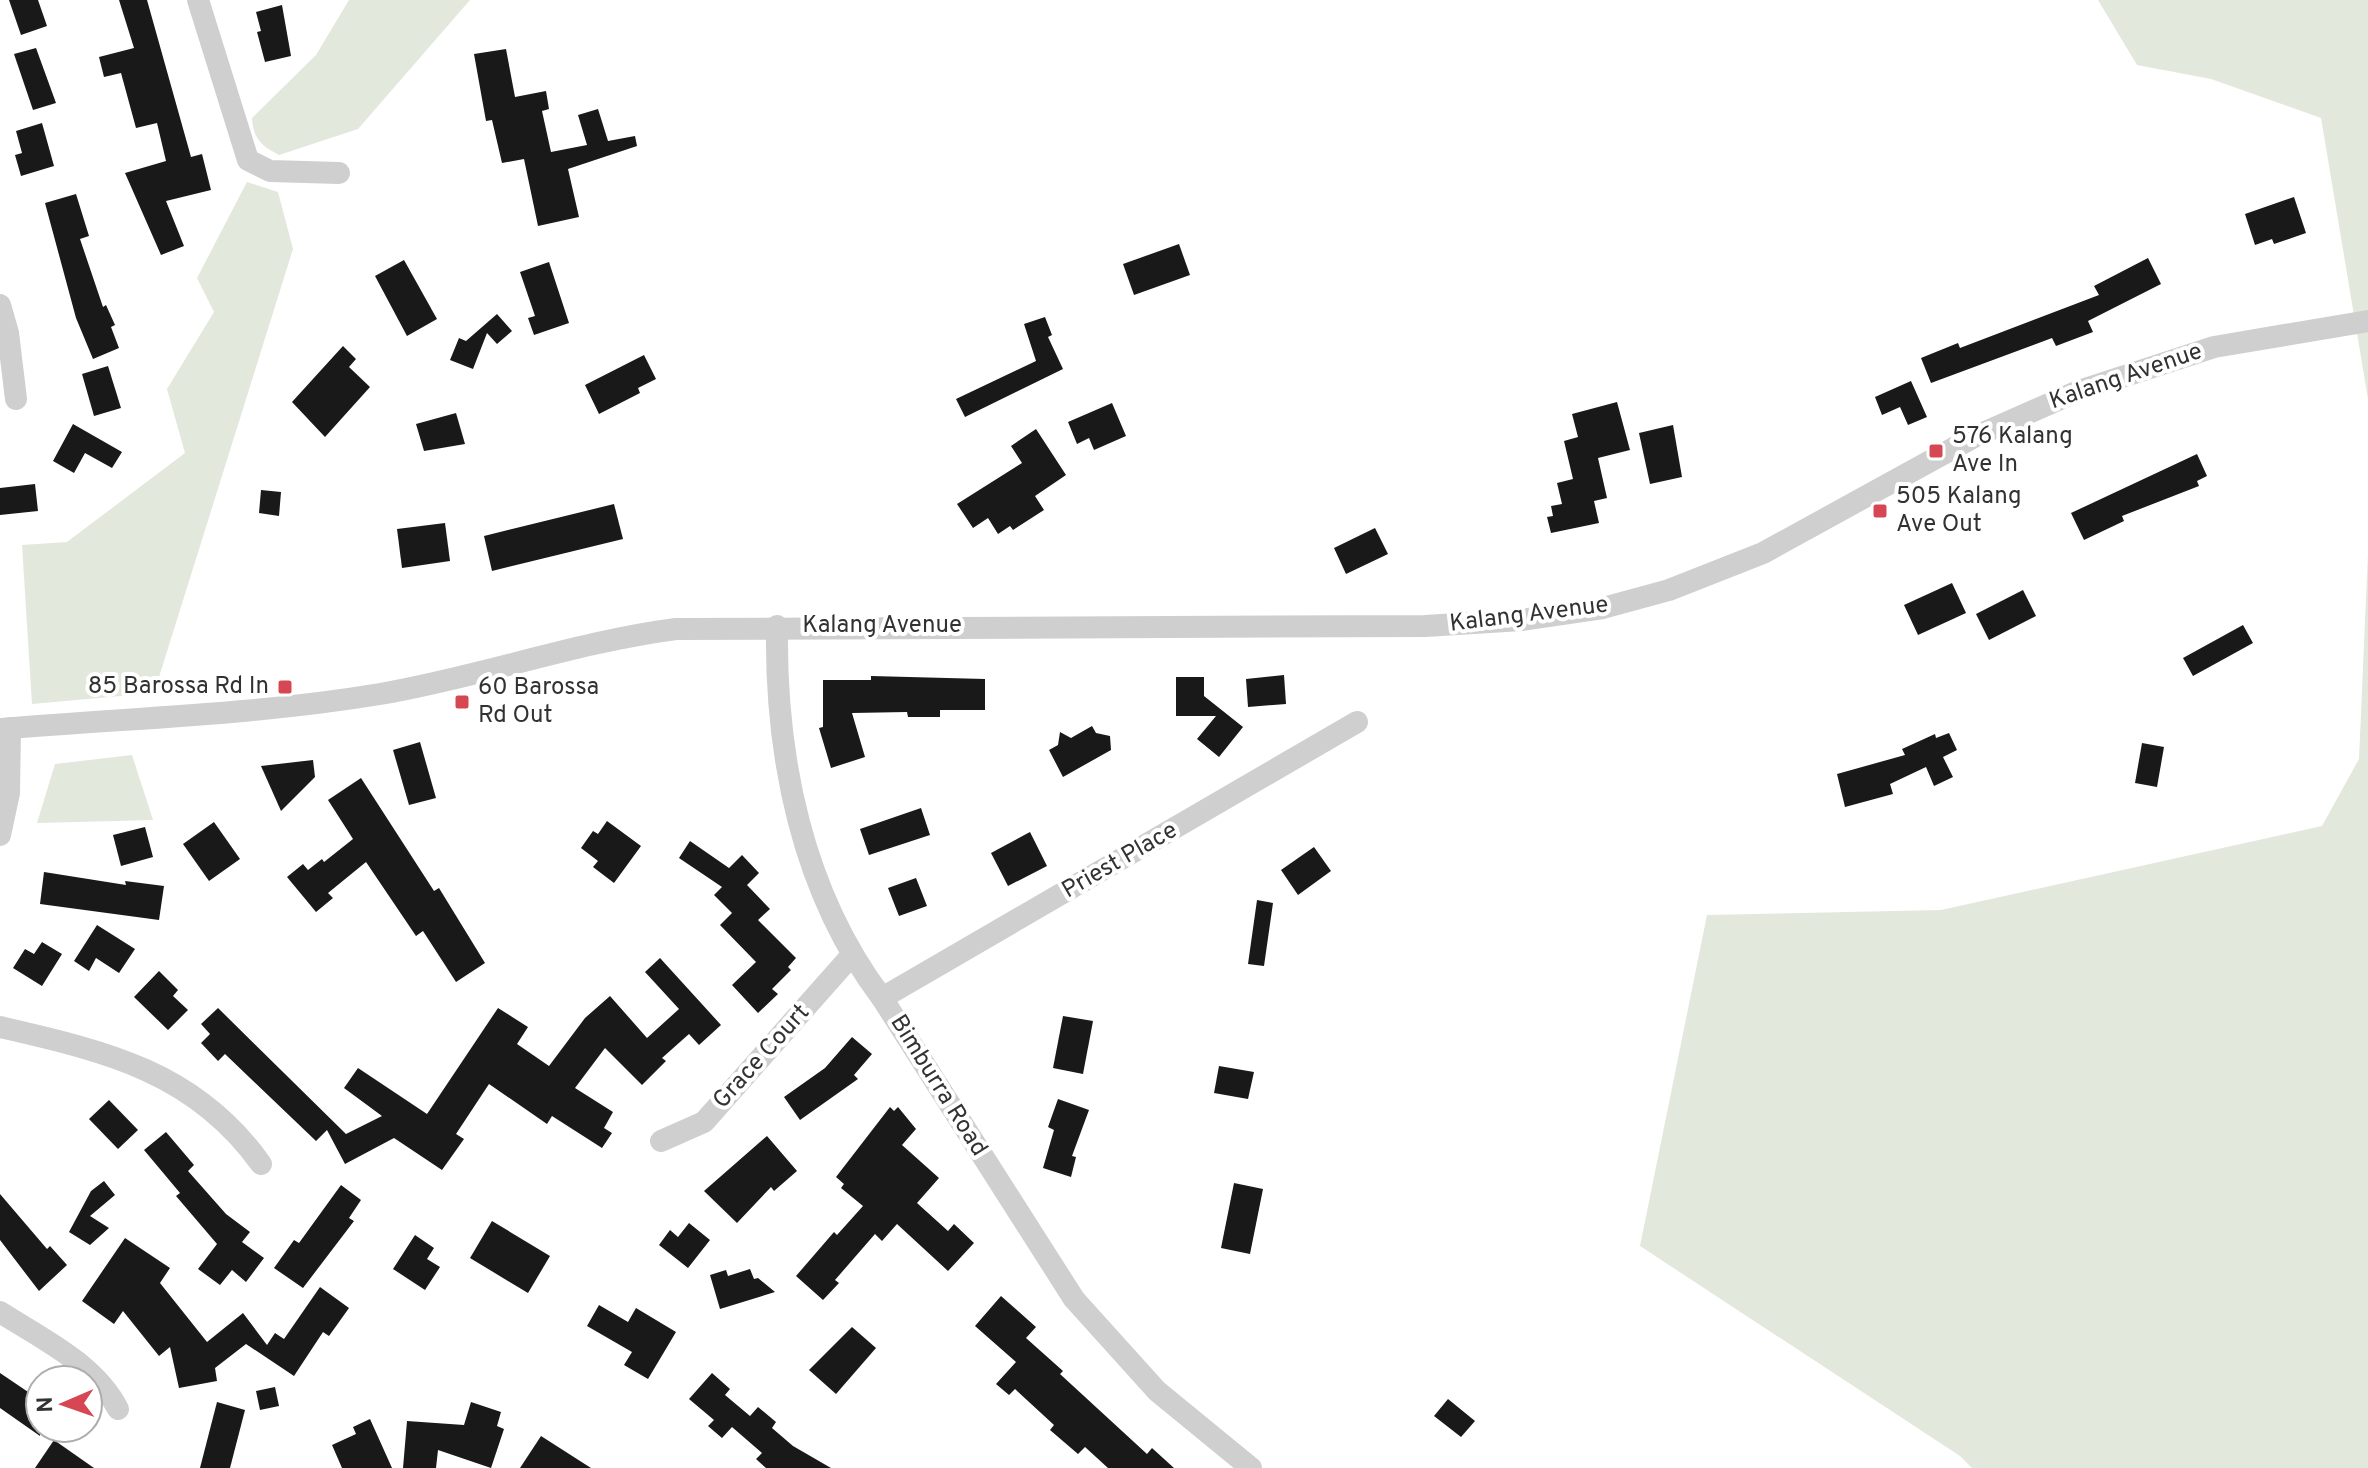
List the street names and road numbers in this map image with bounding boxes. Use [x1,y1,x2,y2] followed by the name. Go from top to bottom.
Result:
[2046,337,2206,417] street label: Kalang Avenue
[1448,590,1610,640] street label: Kalang Avenue
[802,611,962,641] street label: Kalang Avenue
[1057,816,1183,906] street label: Priest Place
[707,998,817,1116] street label: Grace Court
[883,1010,993,1162] street label: Bimburra Road

